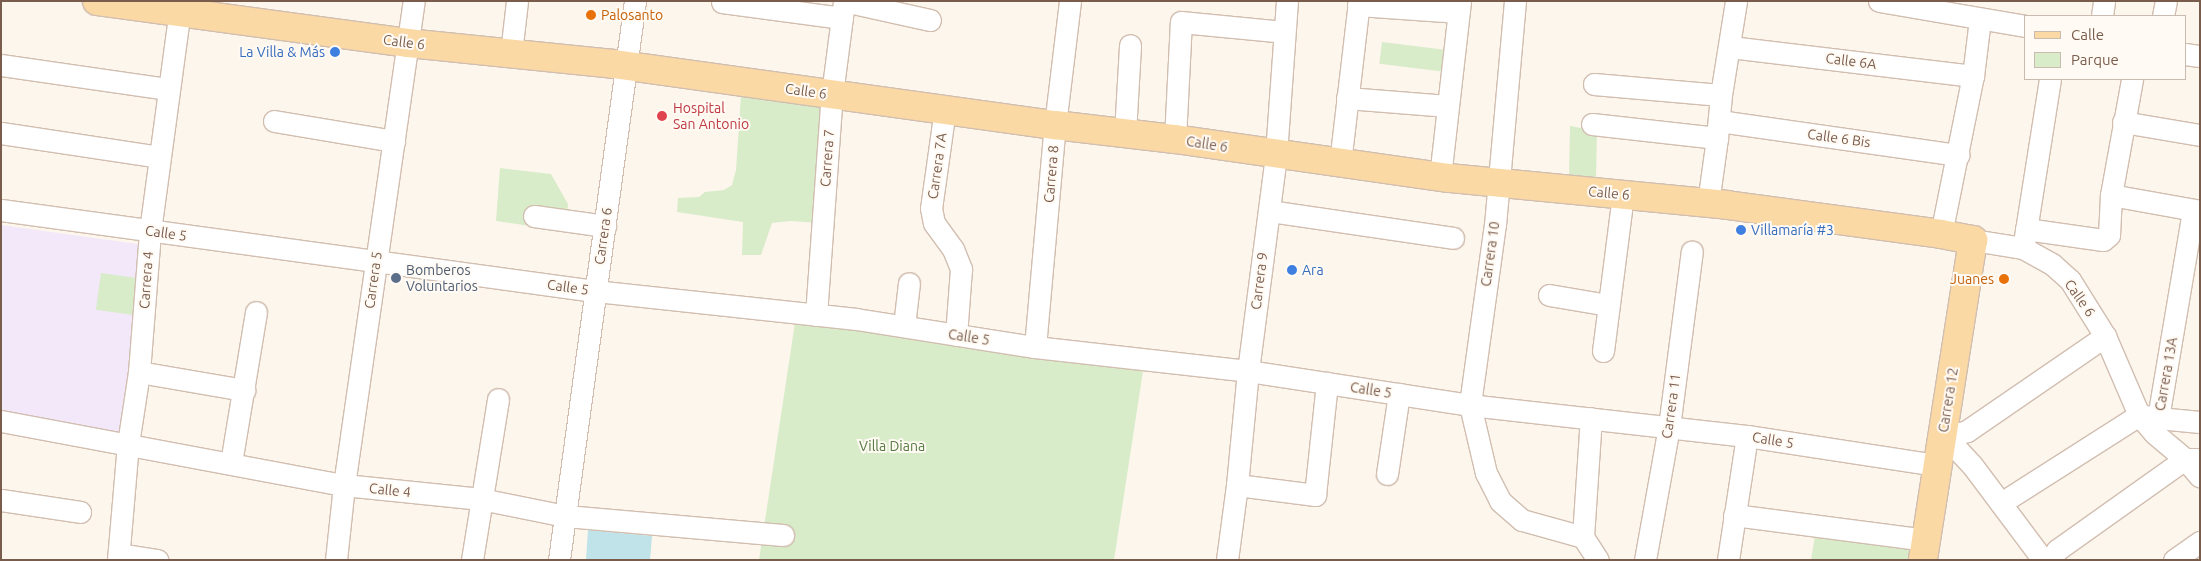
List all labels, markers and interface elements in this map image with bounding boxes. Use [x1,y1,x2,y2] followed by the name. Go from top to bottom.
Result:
[601,7,663,23] place label: Palosanto
[585,9,597,21] marker: Palosanto
[2024,15,2186,80] legend
[2071,26,2104,43] text: Calle
[382,31,426,53] street label: Calle 6
[239,44,325,60] place label: La Villa & Más
[329,46,341,58] marker: La Villa & Más
[1825,50,1877,72] street label: Calle 6A
[2071,51,2119,68] text: Parque
[784,80,828,102] street label: Calle 6
[673,100,749,132] place label: Hospital San Antonio
[655,109,669,123] marker: Hospital San Antonio
[1806,125,1872,151] street label: Calle 6 Bis
[817,129,837,187] street label: Carrera 7
[924,132,950,200] street label: Carrera 7A
[1185,132,1229,156] street label: Calle 6
[1040,145,1062,203] street label: Carrera 8
[1587,183,1631,203] street label: Calle 6
[591,206,615,266] street label: Carrera 6
[1477,220,1503,288] street label: Carrera 10
[144,222,188,244] street label: Calle 5
[1751,222,1834,238] place label: Villamaría #3
[1735,224,1747,236] marker: Villamaría #3
[361,250,385,310] street label: Carrera 5
[136,251,156,309] street label: Carrera 4
[1247,251,1271,311] street label: Carrera 9
[406,262,478,294] place label: Bomberos Voluntarios
[1302,262,1324,278] place label: Ara
[1286,264,1298,276] marker: Ara
[1950,271,1994,287] place label: Juanes
[390,272,402,284] marker: Bomberos Voluntarios
[1998,273,2010,285] marker: Juanes
[546,276,590,298] street label: Calle 5
[2061,276,2099,320] street label: Calle 6
[947,325,991,349] street label: Calle 5
[2151,336,2181,412] street label: Carrera 13A
[1935,366,1961,434] street label: Carrera 12
[1658,372,1684,440] street label: Carrera 11
[1349,378,1393,402] street label: Calle 5
[1751,428,1795,452] street label: Calle 5
[859,438,925,454] park label: Villa Diana
[368,479,412,501] street label: Calle 4

